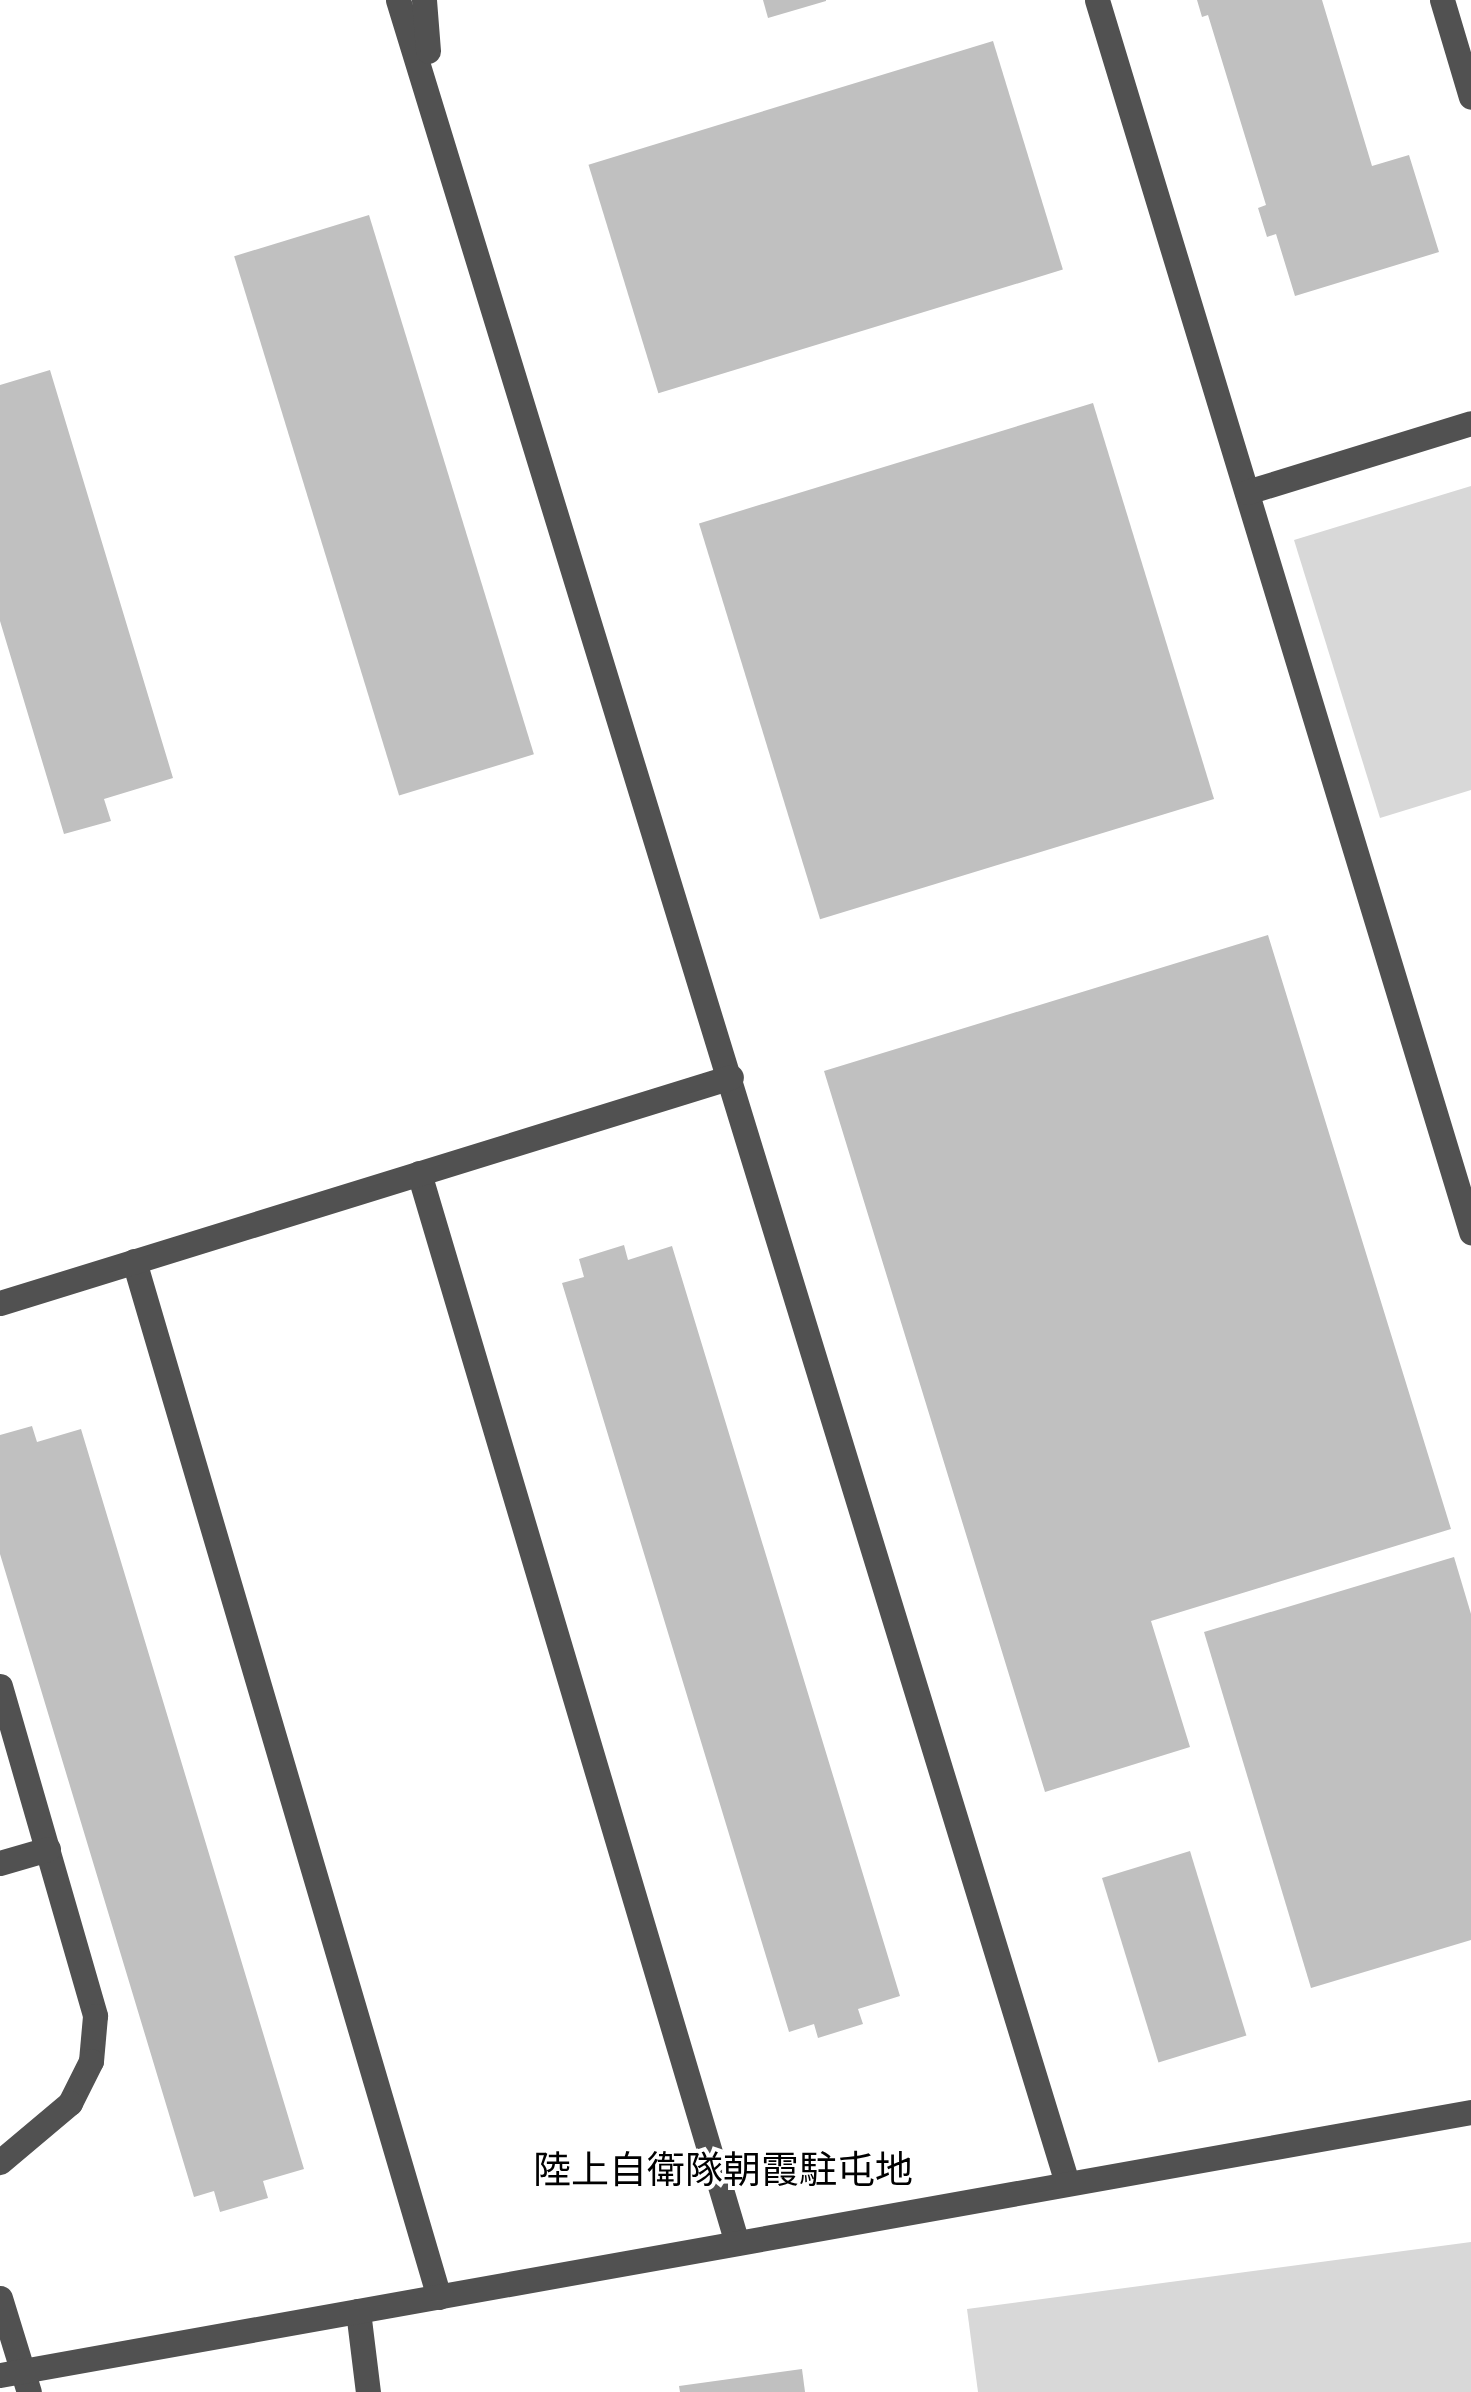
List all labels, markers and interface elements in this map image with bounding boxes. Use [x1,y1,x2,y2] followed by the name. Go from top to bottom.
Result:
[533,2148,913,2194] district label: 陸上自衛隊朝霞駐屯地

